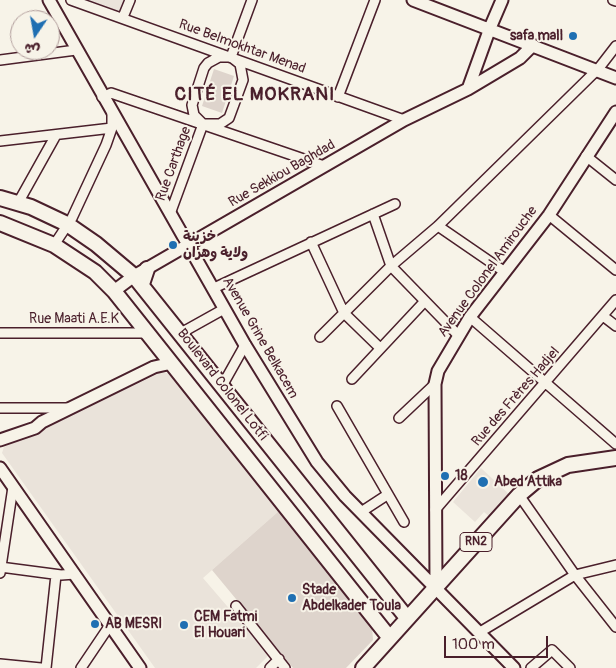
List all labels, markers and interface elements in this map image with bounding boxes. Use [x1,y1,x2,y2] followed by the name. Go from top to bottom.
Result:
[10,10,60,60] north arrow
[176,16,308,78] street label: Rue Belmokhtar Menad
[510,28,563,44] place label: safa mall
[567,30,579,42] marker: safa mall
[23,39,41,59] text: ش
[173,84,337,106] district label: CITÉ EL MOKRANI
[153,125,195,203] street label: Rue Carthage
[226,137,338,211] street label: Rue Sekkiou Baghdad
[435,203,541,341] street label: Avenue Colonel Amirouche
[183,229,248,262] place label: خزينة ولاية وهران
[167,239,179,251] marker: خزينة ولاية وهران
[218,274,302,402] street label: Avenue Grine Belkacem
[29,311,119,327] street label: Rue Maati A.E.K
[173,326,271,444] street label: Boulevard Colonel Lotfi
[468,344,564,450] street label: Rue des Frères Hadjel
[455,468,468,484] place label: 18
[439,470,451,482] marker: 18
[494,474,562,490] place label: Abed Attika
[476,475,490,489] marker: Abed Attika
[460,532,492,552] road number: RN2
[302,582,401,614] place label: Stade Abdelkader Toula
[286,592,298,604] marker: Stade Abdelkader Toula
[194,609,257,642] place label: CEM Fatmi El Houari
[105,616,162,632] place label: AB MESRI
[89,618,101,630] marker: AB MESRI
[178,619,190,631] marker: CEM Fatmi El Houari
[446,626,550,658] scale bar
[452,635,495,654] text: 100 m

